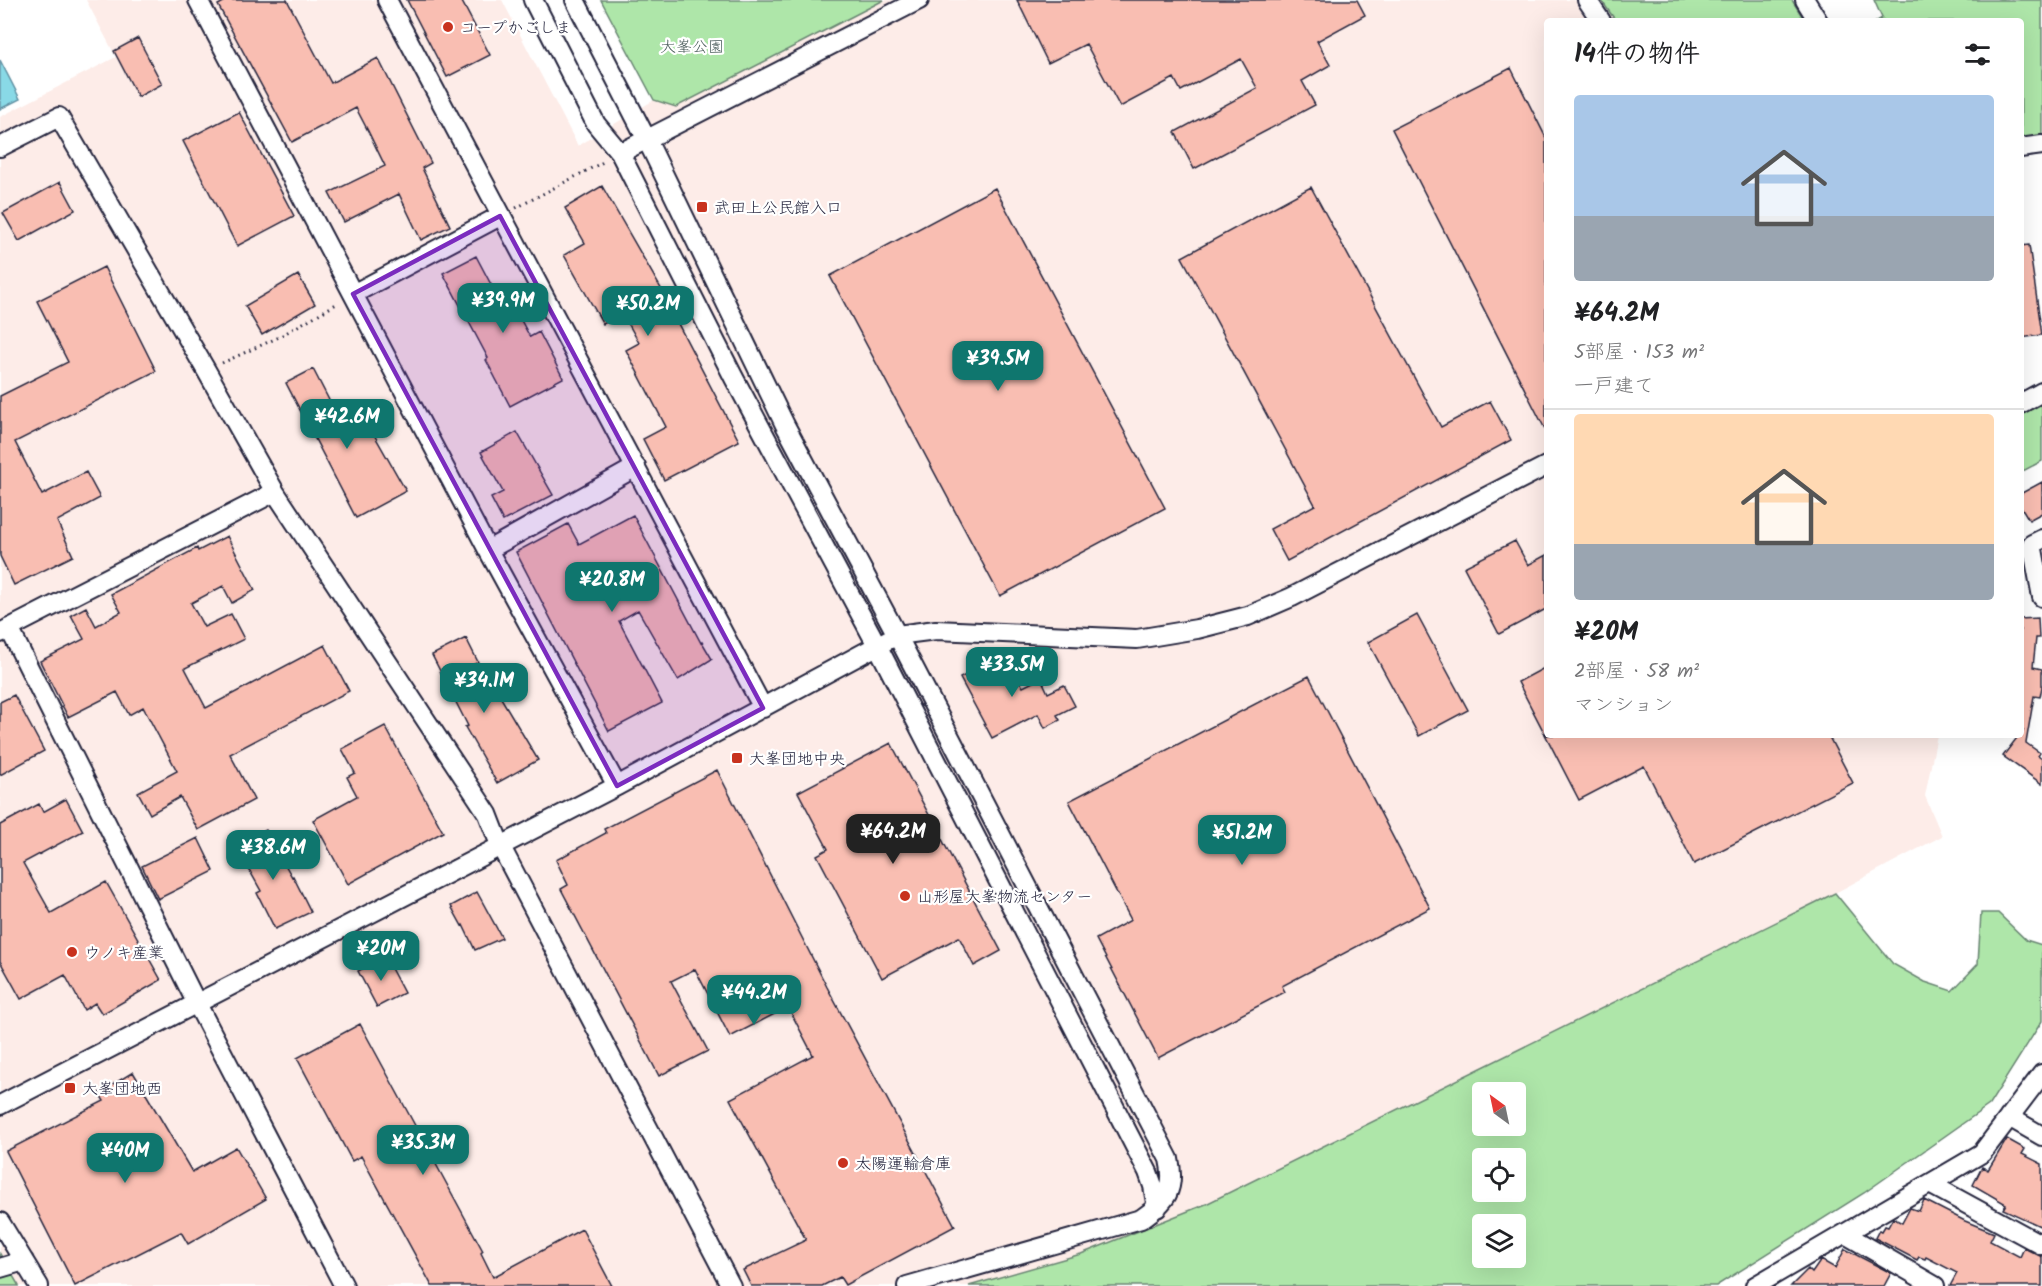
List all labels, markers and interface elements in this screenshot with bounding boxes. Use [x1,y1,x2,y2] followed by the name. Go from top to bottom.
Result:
[460,16,571,41] place label: コープかごしま
[441,20,455,34] marker: コープかごしま
[1574,34,1700,76] text: 14件の物件
[660,35,724,60] park label: 大峯公園
[1961,38,1994,71] icon: filters
[1730,134,1838,242] icon: home
[714,196,842,221] place label: 武田上公民館入口
[695,200,709,214] marker: 武田上公民館入口
[454,283,552,334] pin: ¥39.9M
[471,286,535,318] text: ¥39.9M
[599,286,697,337] pin: ¥50.2M
[616,289,680,321] text: ¥50.2M
[1574,293,1659,335] text: ¥64.2M
[1574,337,1704,369] text: 5部屋 · 153 m²
[949,341,1047,392] pin: ¥39.5M
[966,344,1030,376] text: ¥39.5M
[1574,371,1654,403] text: 一戸建て
[298,399,396,450] pin: ¥42.6M
[314,402,380,434] text: ¥42.6M
[1730,453,1838,561] icon: home
[563,562,661,613] pin: ¥20.8M
[579,565,645,597] text: ¥20.8M
[1574,612,1638,654] text: ¥20M
[963,647,1061,698] pin: ¥33.5M
[980,650,1044,682] text: ¥33.5M
[1574,656,1699,688] text: 2部屋 · 58 m²
[435,663,533,714] pin: ¥34.1M
[454,666,514,698] text: ¥34.1M
[1574,690,1673,722] text: マンション
[749,747,845,772] place label: 大峯団地中央
[730,751,744,765] marker: 大峯団地中央
[844,814,942,865] pin: ¥64.2M
[1193,815,1291,866] pin: ¥51.2M
[860,817,926,849] text: ¥64.2M
[1212,818,1272,850] text: ¥51.2M
[224,830,322,881] pin: ¥38.6M
[240,833,306,865] text: ¥38.6M
[917,885,1092,910] place label: 山形屋大峯物流センター
[898,889,912,903] marker: 山形屋大峯物流センター
[345,931,417,982] pin: ¥20M
[356,934,406,966] text: ¥20M
[84,941,164,966] place label: ウノキ産業
[65,945,79,959] marker: ウノキ産業
[705,975,803,1026] pin: ¥44.2M
[721,978,787,1010] text: ¥44.2M
[82,1077,162,1102] place label: 大峯団地西
[63,1081,77,1095] marker: 大峯団地西
[1472,1082,1526,1136] north arrow
[1472,1082,1526,1268] map controls
[374,1125,472,1176] pin: ¥35.3M
[391,1128,455,1160] text: ¥35.3M
[89,1133,161,1184] pin: ¥40M
[101,1136,149,1168] text: ¥40M
[1472,1148,1526,1202] button: locate
[855,1152,951,1177] place label: 太陽運輸倉庫
[836,1156,850,1170] marker: 太陽運輸倉庫
[1472,1214,1526,1268] button: layers

